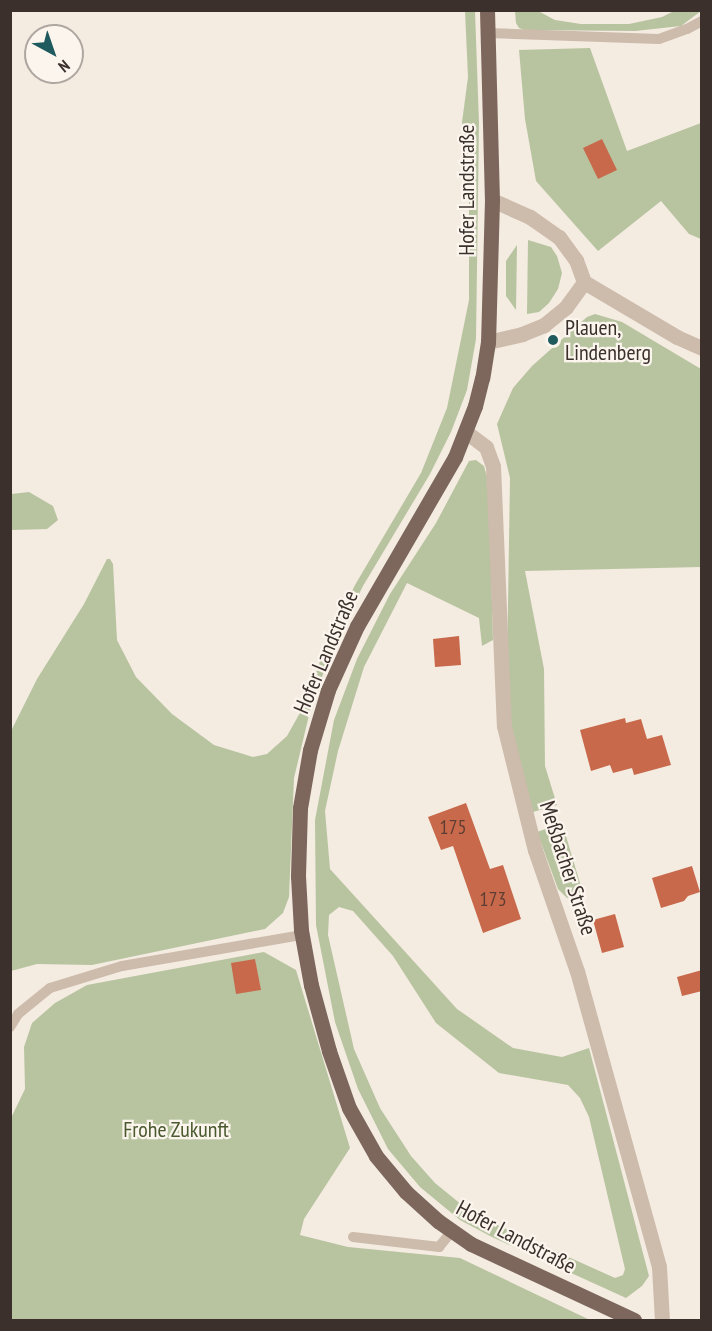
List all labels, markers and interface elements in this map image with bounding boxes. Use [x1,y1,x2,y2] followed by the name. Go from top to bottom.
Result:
[24,24,84,84] north arrow
[55,56,74,77] text: N
[454,124,480,256] street label: Hofer Landstraße
[565,314,651,366] place label: Plauen, Lindenberg
[546,333,560,347] marker: Plauen, Lindenberg
[288,586,364,718] street label: Hofer Landstraße
[534,798,602,938] street label: Meßbacher Straße
[440,815,466,839] house number: 175
[480,887,506,911] house number: 173
[123,1117,229,1143] park label: Frohe Zukunft
[452,1195,580,1279] street label: Hofer Landstraße

